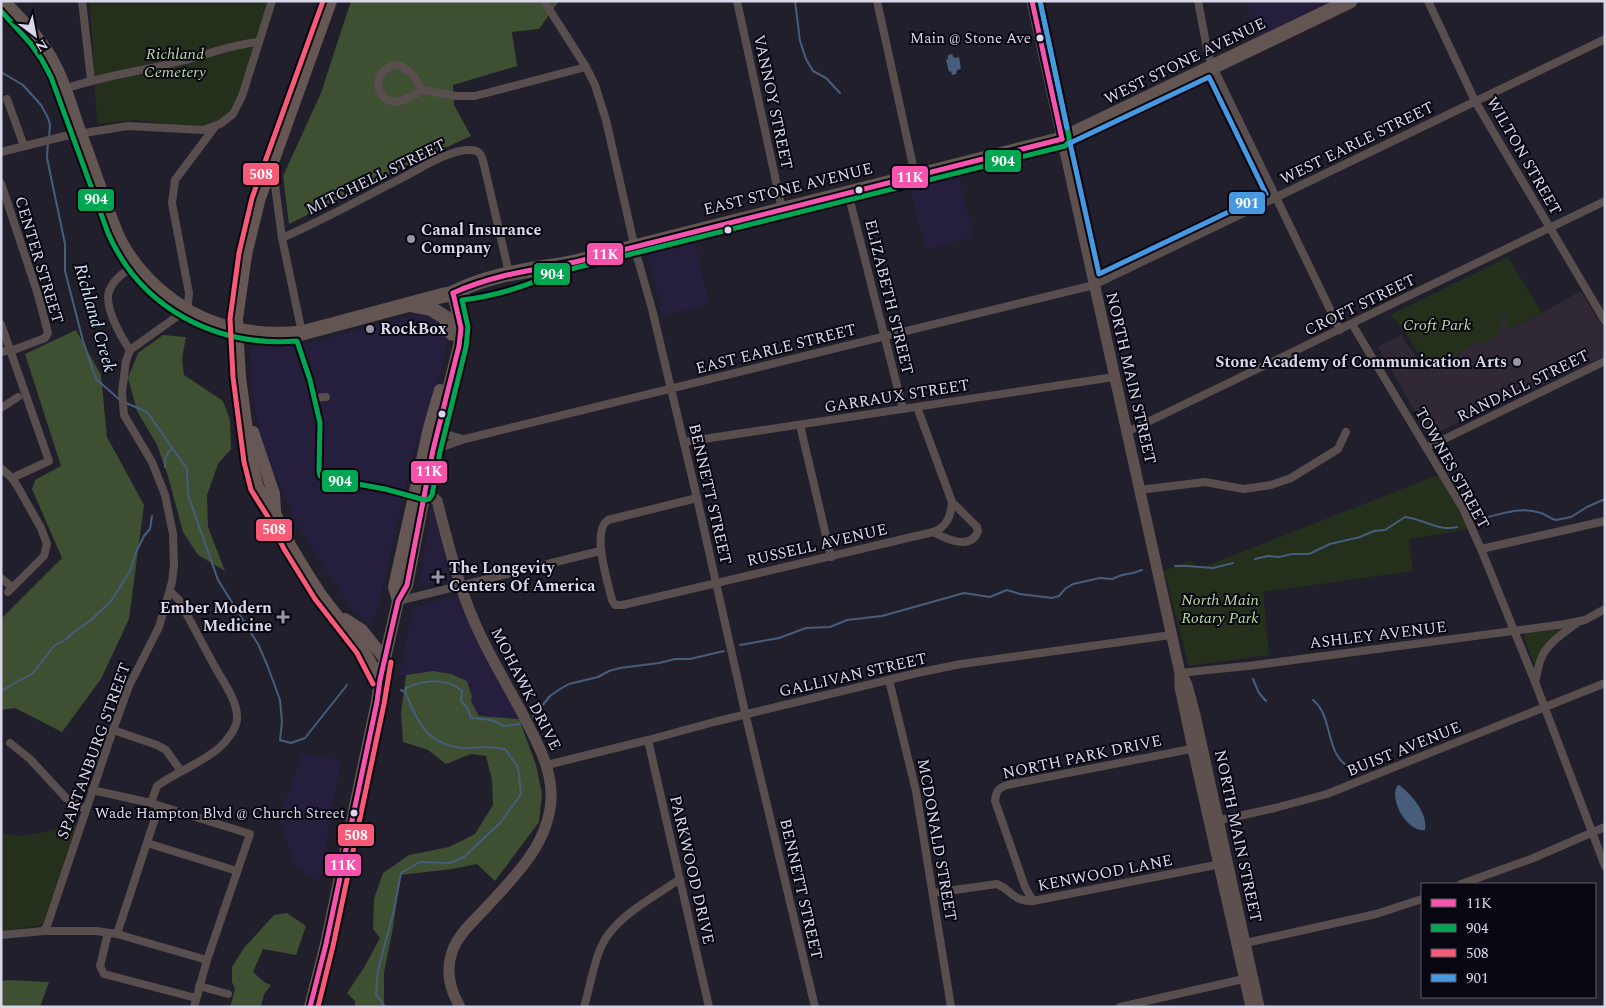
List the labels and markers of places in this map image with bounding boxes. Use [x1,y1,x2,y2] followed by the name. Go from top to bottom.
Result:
[910,27,1031,50] place label: Main @ Stone Ave
[1035,33,1045,43] marker: Main @ Stone Ave
[854,185,864,195] unlabelled marker
[421,218,541,260] place label: Canal Insurance Company
[723,225,733,235] unlabelled marker
[405,233,417,245] marker: Canal Insurance Company
[380,317,447,341] place label: RockBox
[364,323,376,335] marker: RockBox
[1215,350,1507,374] place label: Stone Academy of Communication Arts
[1511,356,1523,368] marker: Stone Academy of Communication Arts
[437,409,447,419] unlabelled marker
[449,556,596,598] place label: The Longevity Centers Of America
[431,570,445,584] marker: The Longevity Centers Of America
[160,596,272,638] place label: Ember Modern Medicine
[276,610,290,624] marker: Ember Modern Medicine
[95,802,345,825] place label: Wade Hampton Blvd @ Church Street
[349,808,359,818] marker: Wade Hampton Blvd @ Church Street

